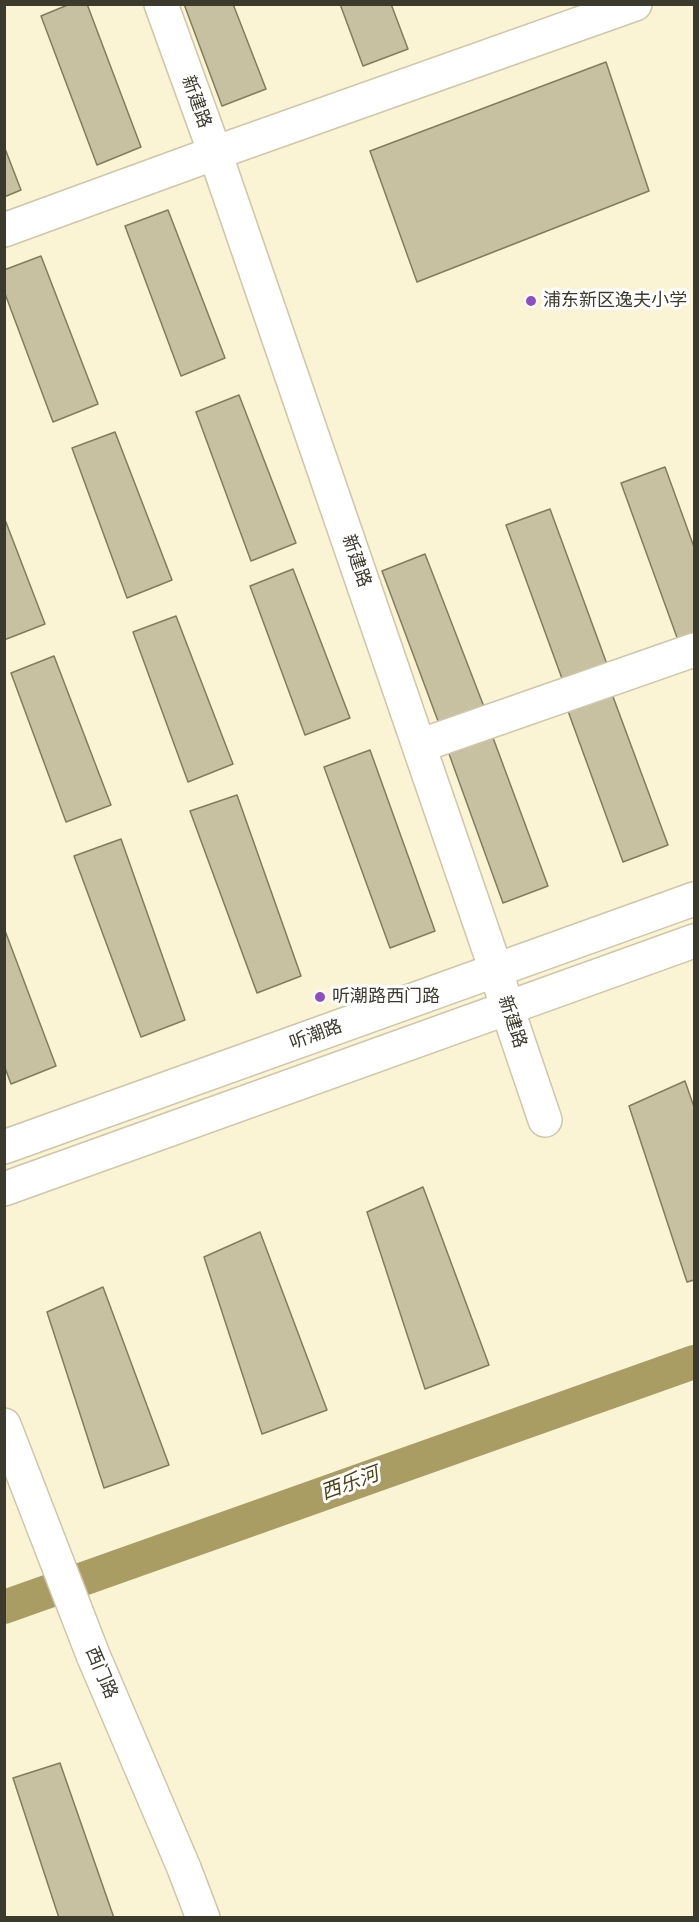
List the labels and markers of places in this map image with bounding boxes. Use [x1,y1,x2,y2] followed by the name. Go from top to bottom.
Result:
[543,290,687,312] place label: 浦东新区逸夫小学
[524,294,538,308] marker: 浦东新区逸夫小学
[332,986,440,1008] place label: 听潮路西门路
[313,990,327,1004] marker: 听潮路西门路

